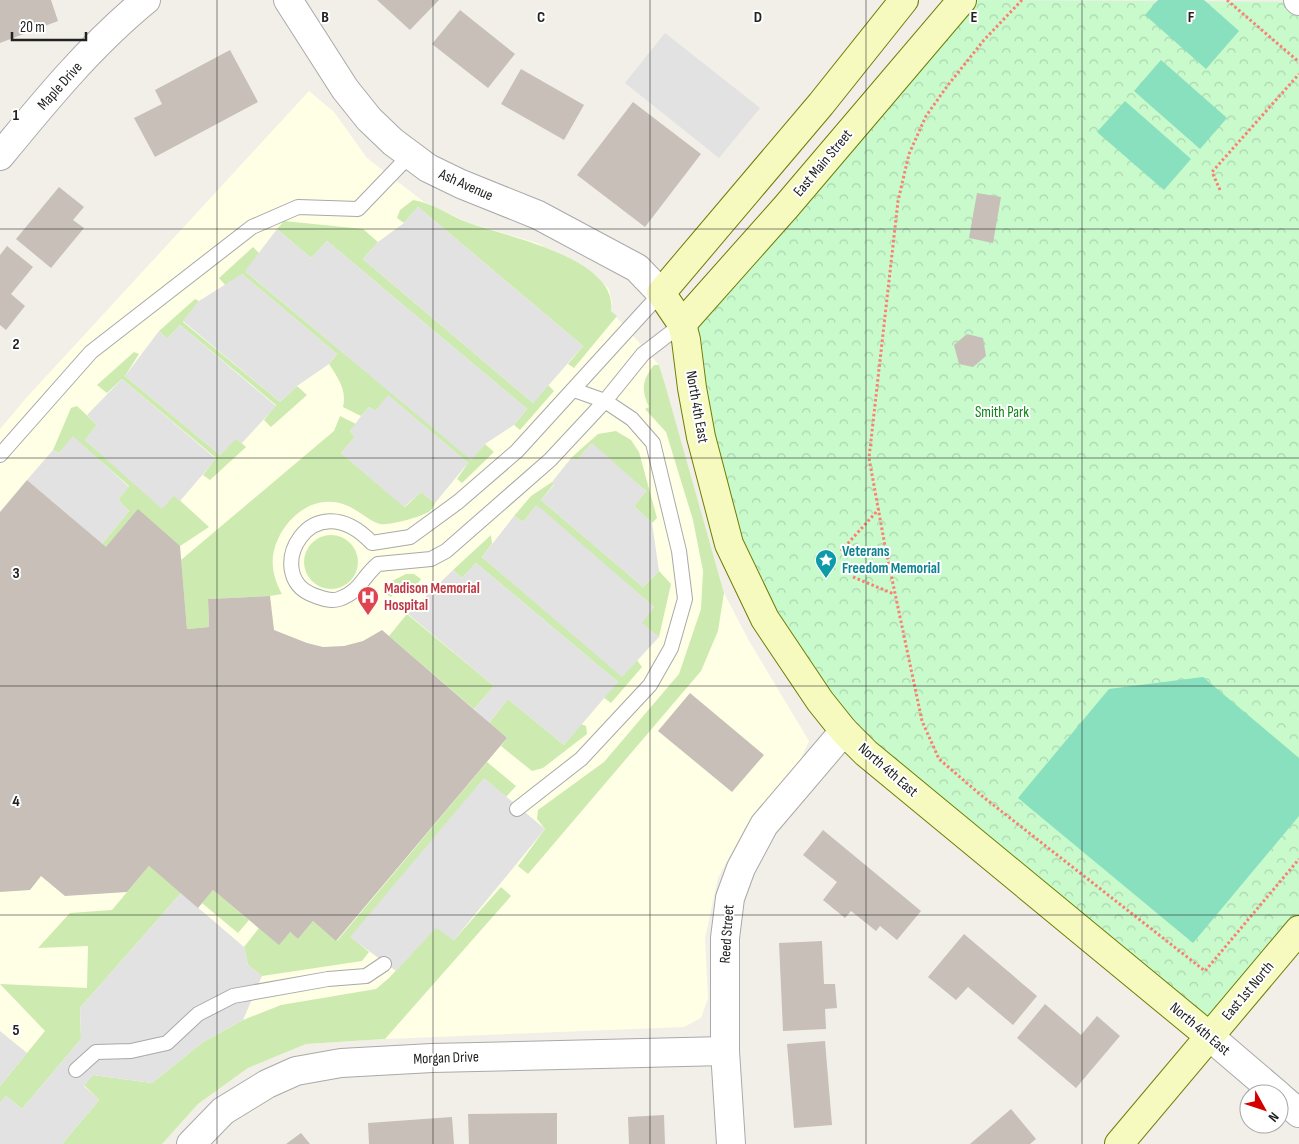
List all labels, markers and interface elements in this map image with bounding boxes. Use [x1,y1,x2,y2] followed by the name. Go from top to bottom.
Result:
[321,8,329,27] text: B
[537,8,545,27] text: C
[754,8,762,27] text: D
[971,8,978,27] text: E
[1188,8,1195,27] text: F
[12,10,86,42] scale bar
[20,18,45,37] text: 20 m
[33,58,87,114] street label: Maple Drive
[13,106,20,125] text: 1
[789,125,857,201] street label: East Main Street
[435,164,496,205] street label: Ash Avenue
[12,335,20,354] text: 2
[681,369,713,445] street label: North 4th East
[975,403,1029,422] park label: Smith Park
[842,542,940,578] place label: Veterans Freedom Memorial
[814,548,838,579] place icon: Veterans Freedom Memorial
[12,564,20,583] text: 3
[384,579,480,615] place label: Madison Memorial Hospital
[356,585,380,616] hospital icon: Madison Memorial Hospital
[854,739,922,801] street label: North 4th East
[12,792,20,811] text: 4
[715,903,739,964] street label: Reed Street
[1218,958,1278,1024] street label: East 1st North
[1166,998,1234,1060] street label: North 4th East
[12,1021,20,1040] text: 5
[413,1047,479,1069] street label: Morgan Drive
[1239,1084,1289,1134] north arrow
[1265,1109,1282,1125] text: N

